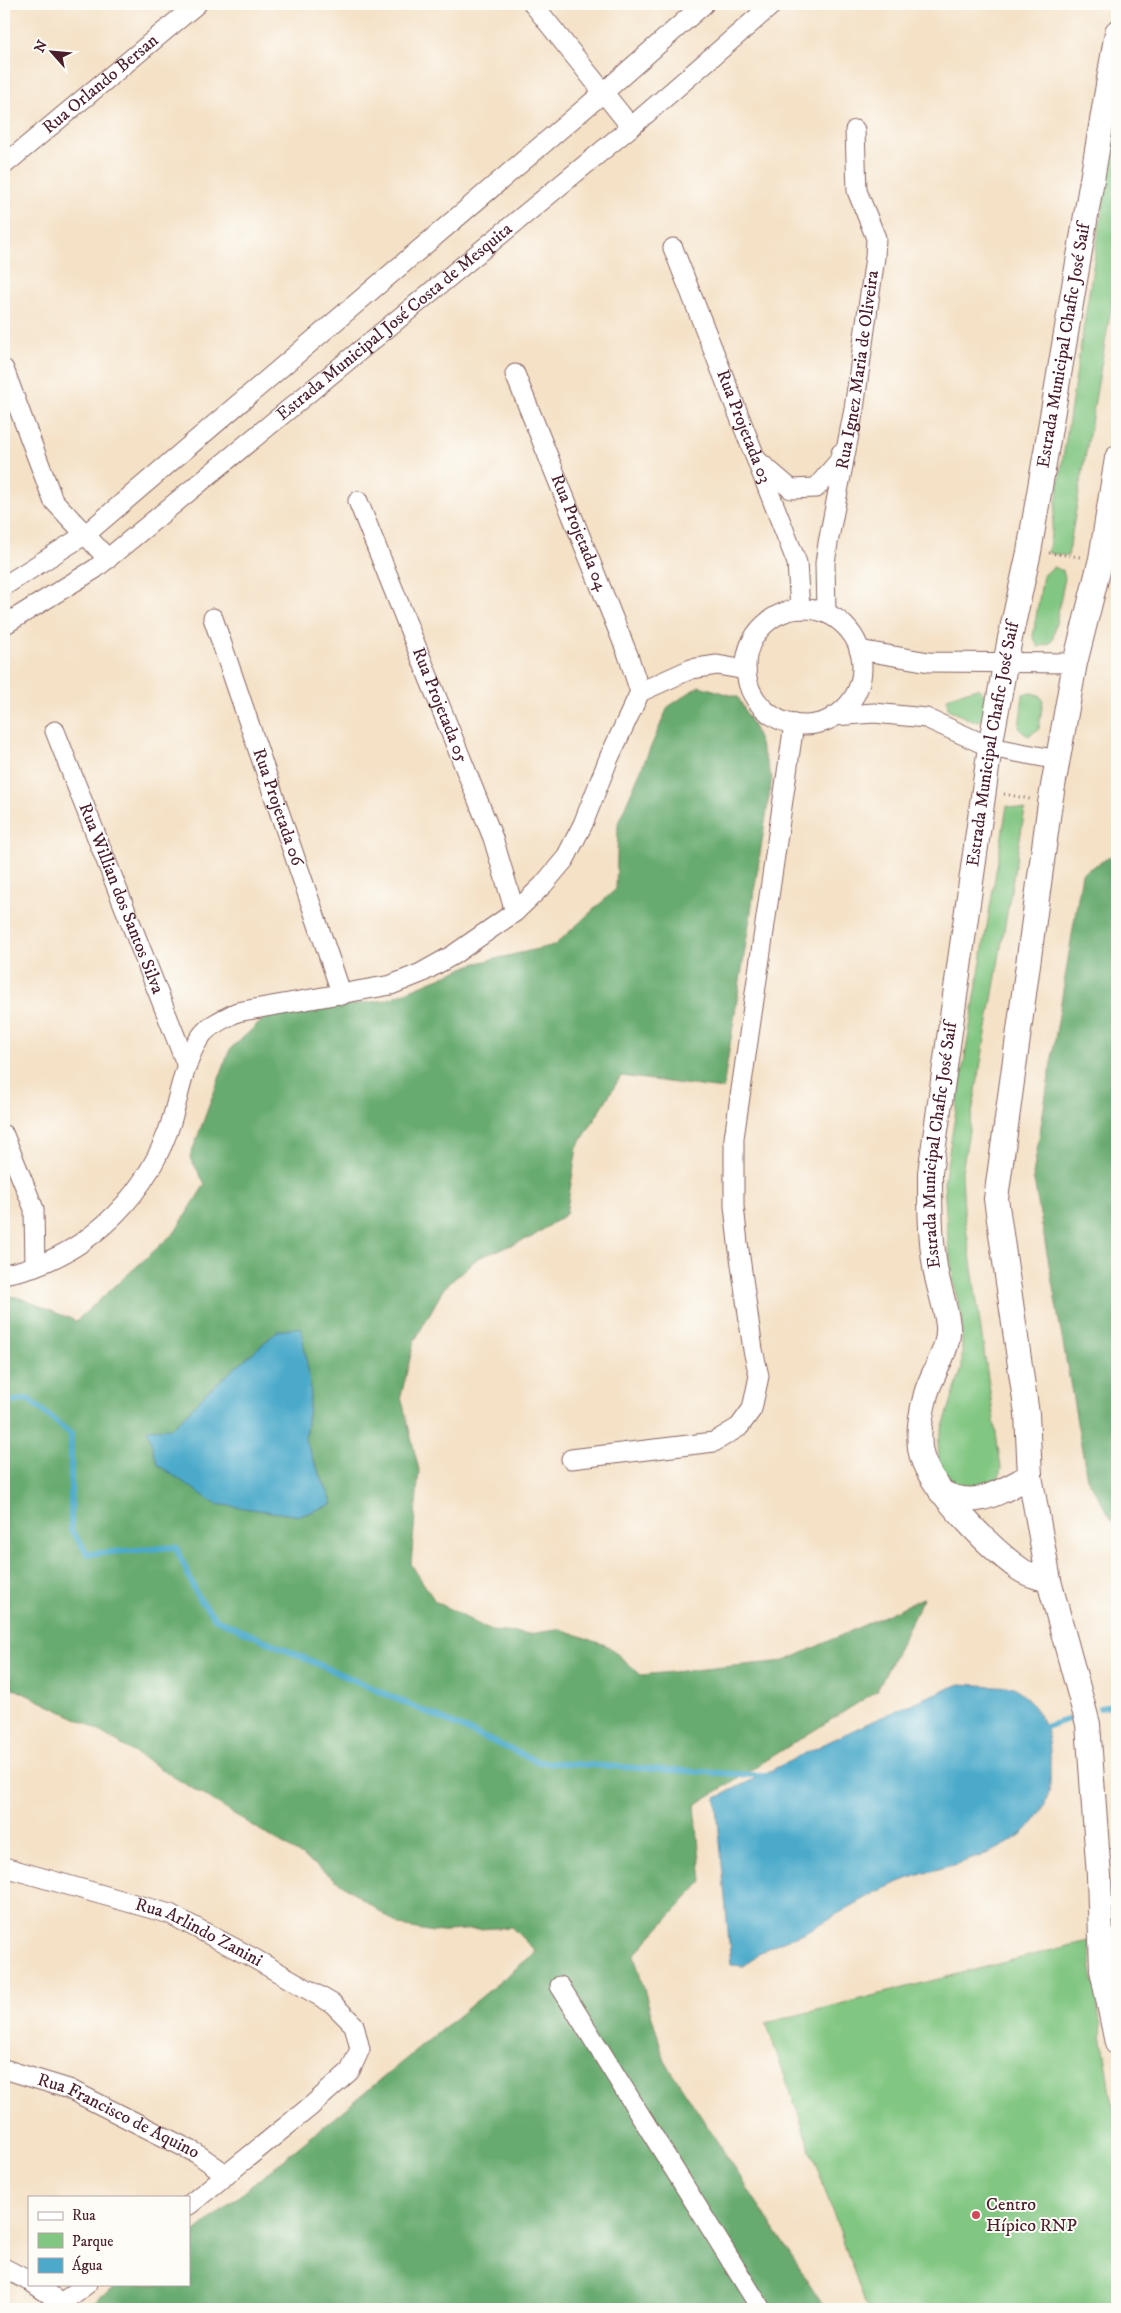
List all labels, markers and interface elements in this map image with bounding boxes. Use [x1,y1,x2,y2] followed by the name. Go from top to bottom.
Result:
[28,28,78,78] north arrow
[38,29,164,139] street label: Rua Orlando Bersan
[31,37,52,56] text: N
[272,218,517,426] street label: Estrada Municipal José Costa de Mesquita
[1032,218,1096,470] street label: Estrada Municipal Chafic José Saif
[832,269,884,471] street label: Rua Ignez Maria de Oliveira
[711,367,776,487] street label: Rua Projetada 03
[545,471,612,595] street label: Rua Projetada 04
[962,616,1025,868] street label: Estrada Municipal Chafic José Saif
[407,644,473,766] street label: Rua Projetada 05
[247,746,308,870] street label: Rua Projetada 06
[74,800,169,997] street label: Rua Willian dos Santos Silva
[919,1017,963,1270] street label: Estrada Municipal Chafic José Saif
[133,1894,266,1972] street label: Rua Arlindo Zanini
[35,2069,203,2164] street label: Rua Francisco de Aquino
[986,2194,1077,2237] place label: Centro Hípico RNP
[28,2196,190,2286] legend
[72,2206,96,2225] text: Rua
[970,2209,982,2221] marker: Centro Hípico RNP
[72,2232,113,2251] text: Parque
[72,2255,103,2275] text: Água

